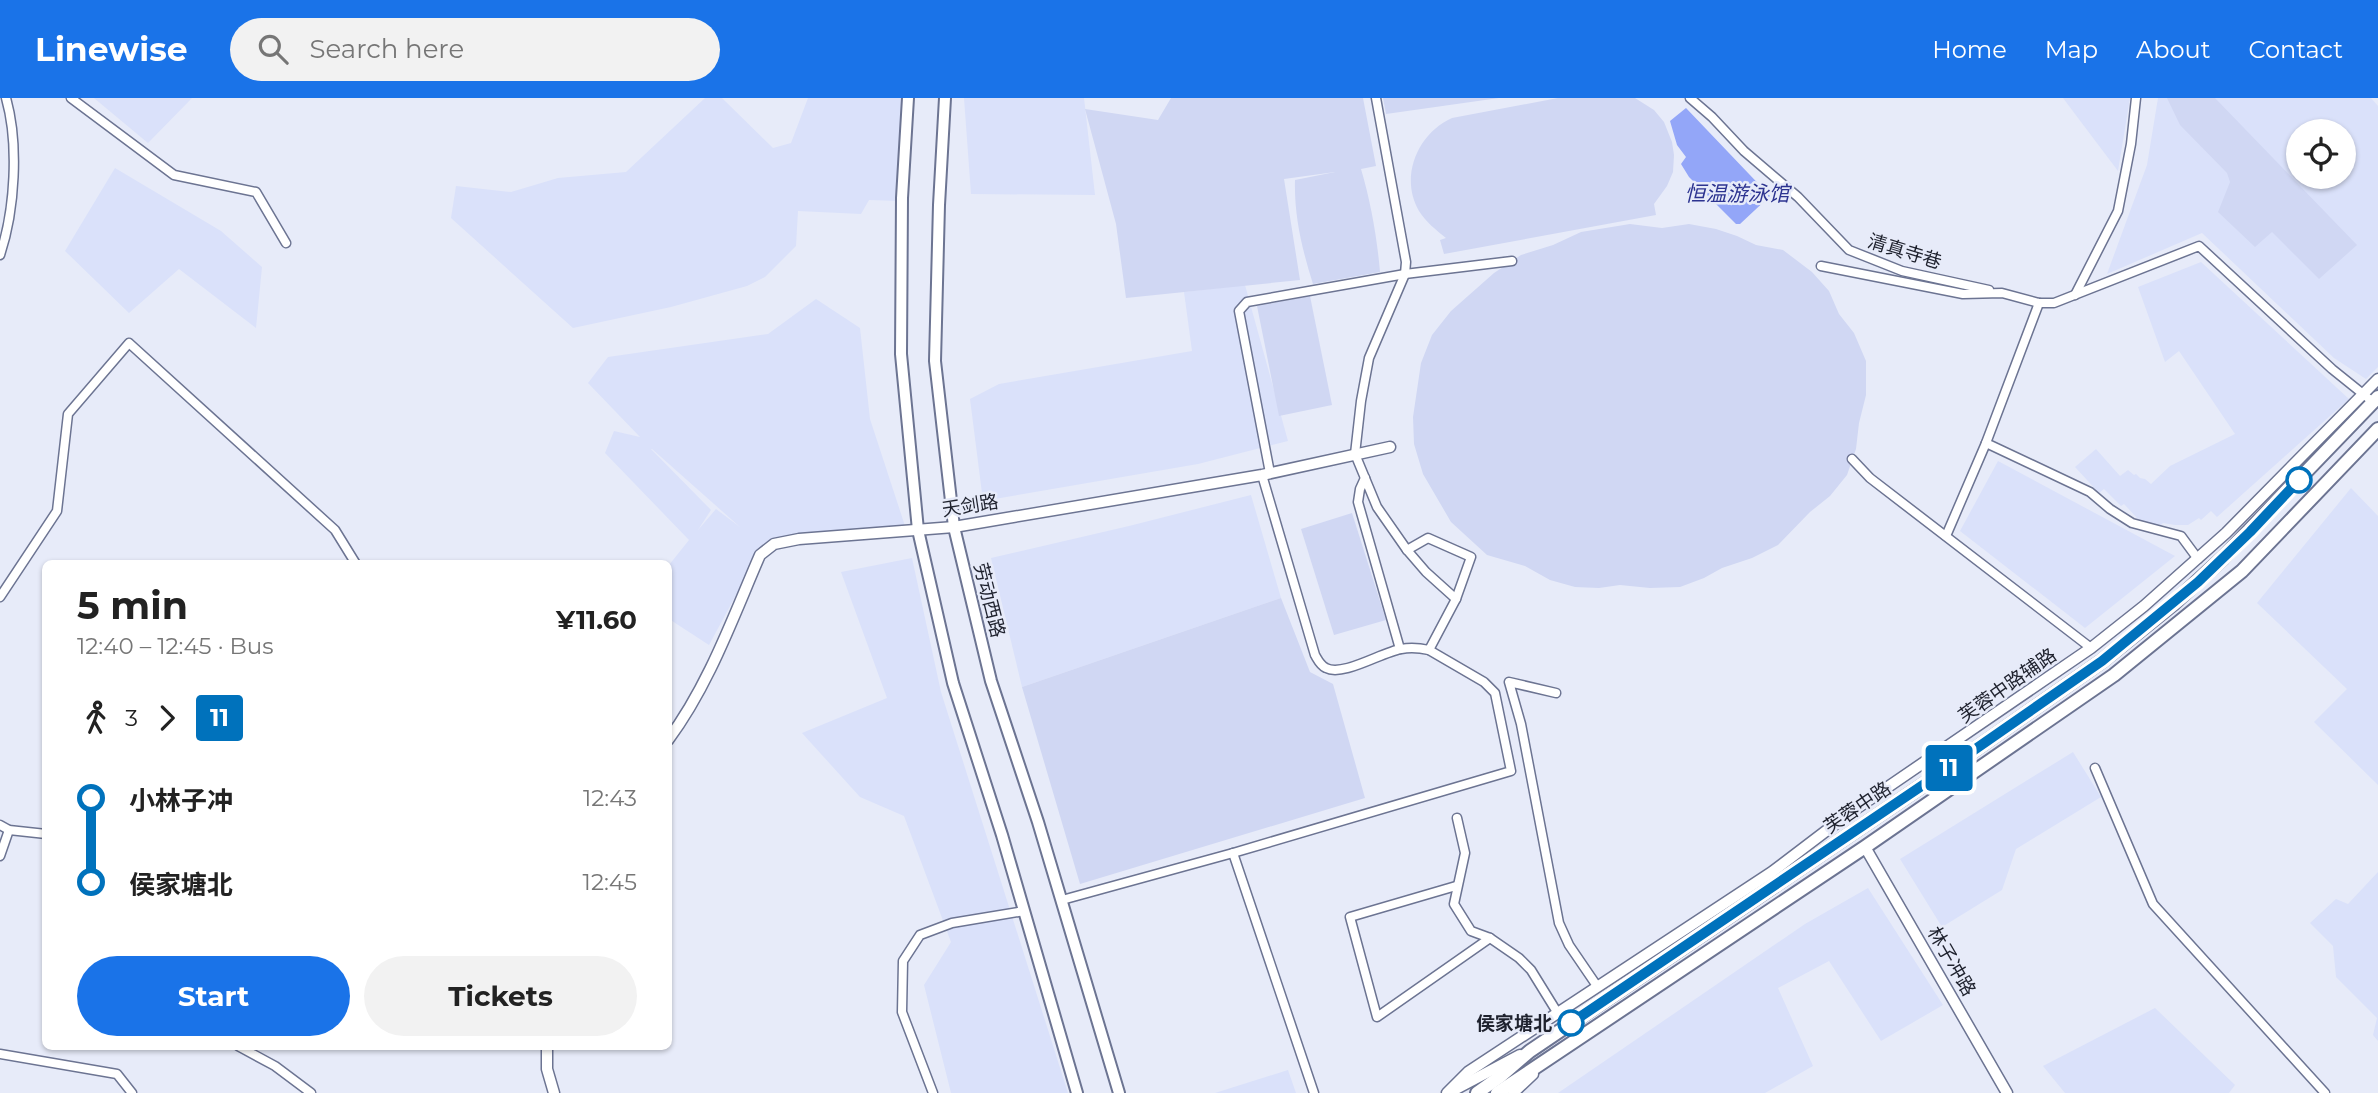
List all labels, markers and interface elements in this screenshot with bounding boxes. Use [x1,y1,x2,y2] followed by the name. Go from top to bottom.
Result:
[230,18,720,81] search box
[35,29,188,69] text: Linewise
[254,30,292,68] icon: search
[310,33,464,65] text: Search here
[1932,35,2007,64] text: Home
[2045,35,2098,64] text: Map
[2136,35,2210,64] text: About
[2248,35,2343,64] text: Contact
[2286,119,2356,189] map controls
[2286,119,2356,189] button: locate
[1685,181,1792,206] water label: 恒温游泳馆
[1865,229,1945,274] street label: 清真寺巷
[2286,467,2312,493] unlabelled marker
[940,490,1000,521] street label: 天剑路
[969,560,1010,640] street label: 劳动西路
[77,582,188,629] text: 5 min
[556,604,637,636] text: ¥11.60
[77,632,274,660] text: 12:40 – 12:45 · Bus
[1954,643,2061,728] street label: 芙蓉中路辅路
[77,699,115,737] icon: walk
[148,699,186,737] icon: forward
[210,703,229,732] text: 11
[125,704,138,732] text: 3
[1918,745,1980,791] line badge: 11
[1940,753,1958,782] text: 11
[1819,777,1895,838] street label: 芙蓉中路
[583,784,637,812] text: 12:43
[129,785,233,817] text: 小林子冲
[583,868,637,896] text: 12:45
[129,869,233,901] text: 侯家塘北
[1923,923,1981,1000] street label: 林子冲路
[77,956,350,1036] button: Start
[364,956,637,1036] button: Tickets
[1558,1010,1584,1036] marker: 侯家塘北
[1476,1012,1552,1035] place label: 侯家塘北

